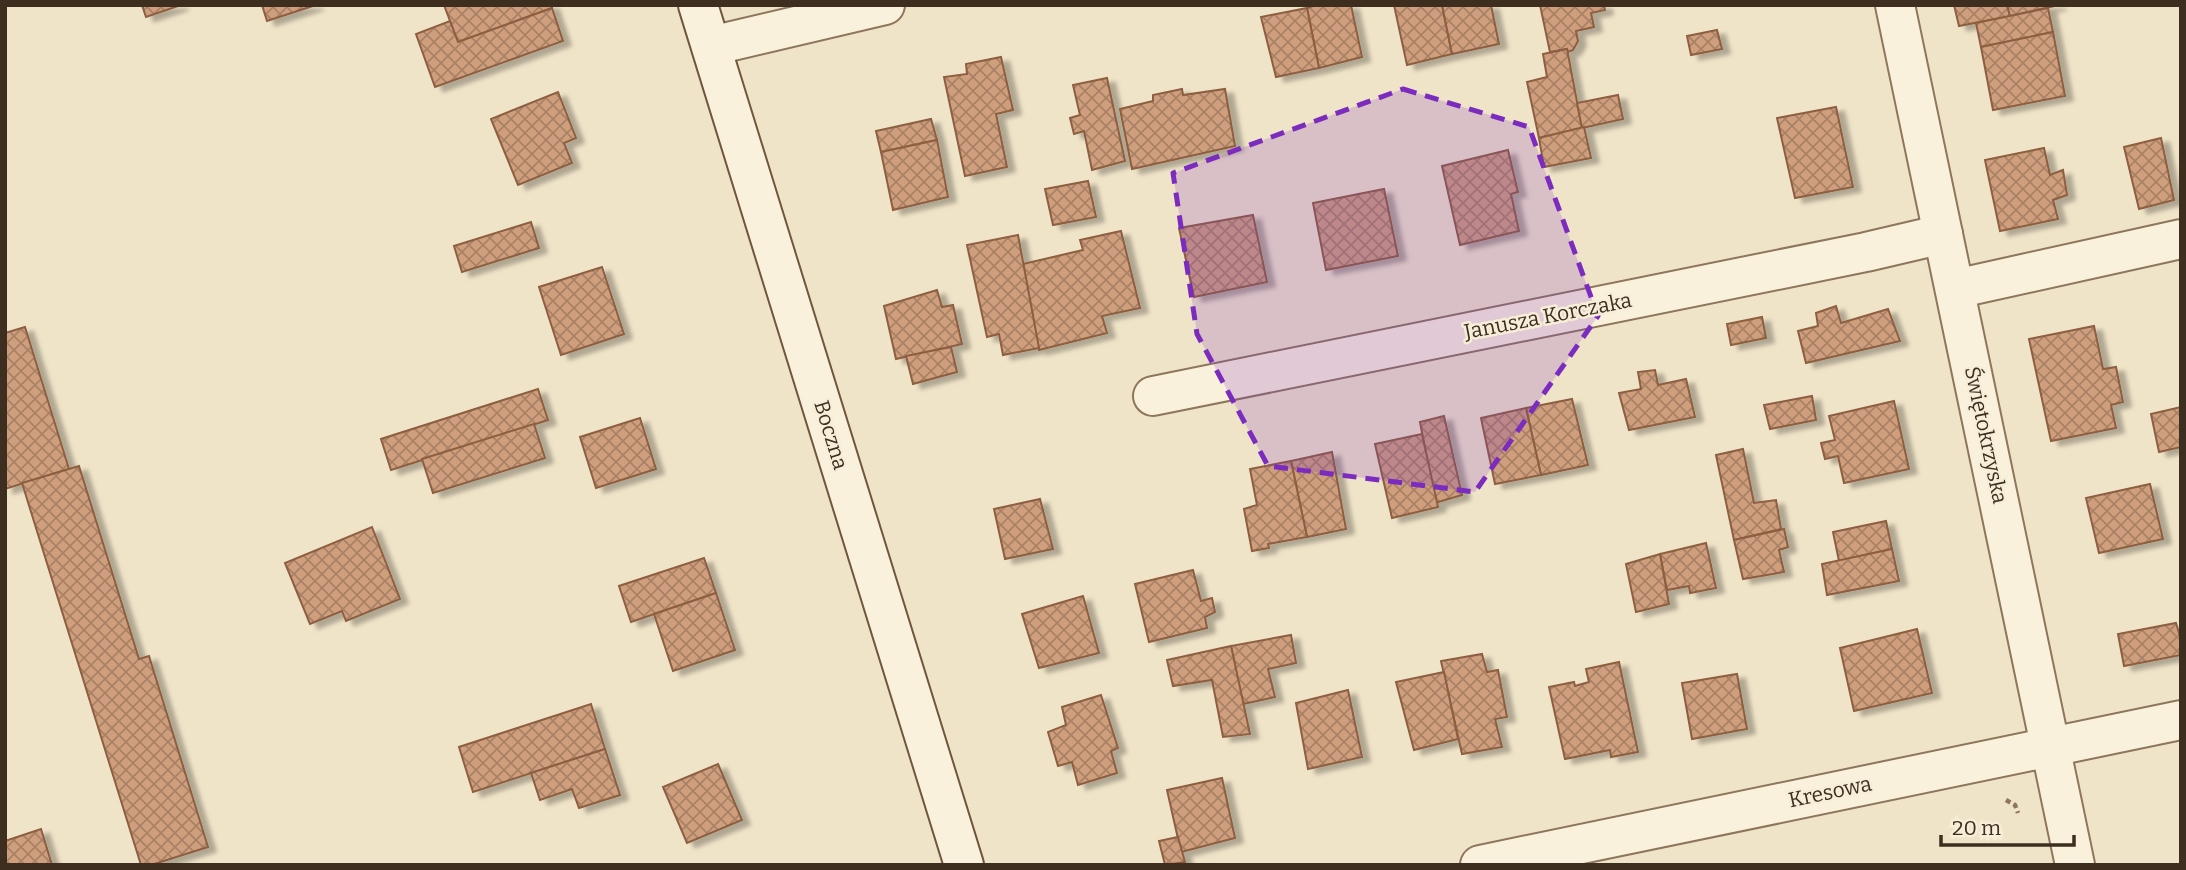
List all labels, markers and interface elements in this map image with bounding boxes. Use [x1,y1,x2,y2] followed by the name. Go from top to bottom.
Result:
[1461,287,1634,345] street label: Janusza Korczaka
[1959,364,2013,507] street label: Świętokrzyska
[808,397,854,473] street label: Boczna
[1786,770,1874,813] street label: Kresowa
[1941,804,2074,848] scale bar
[1952,815,2001,841] text: 20 m

